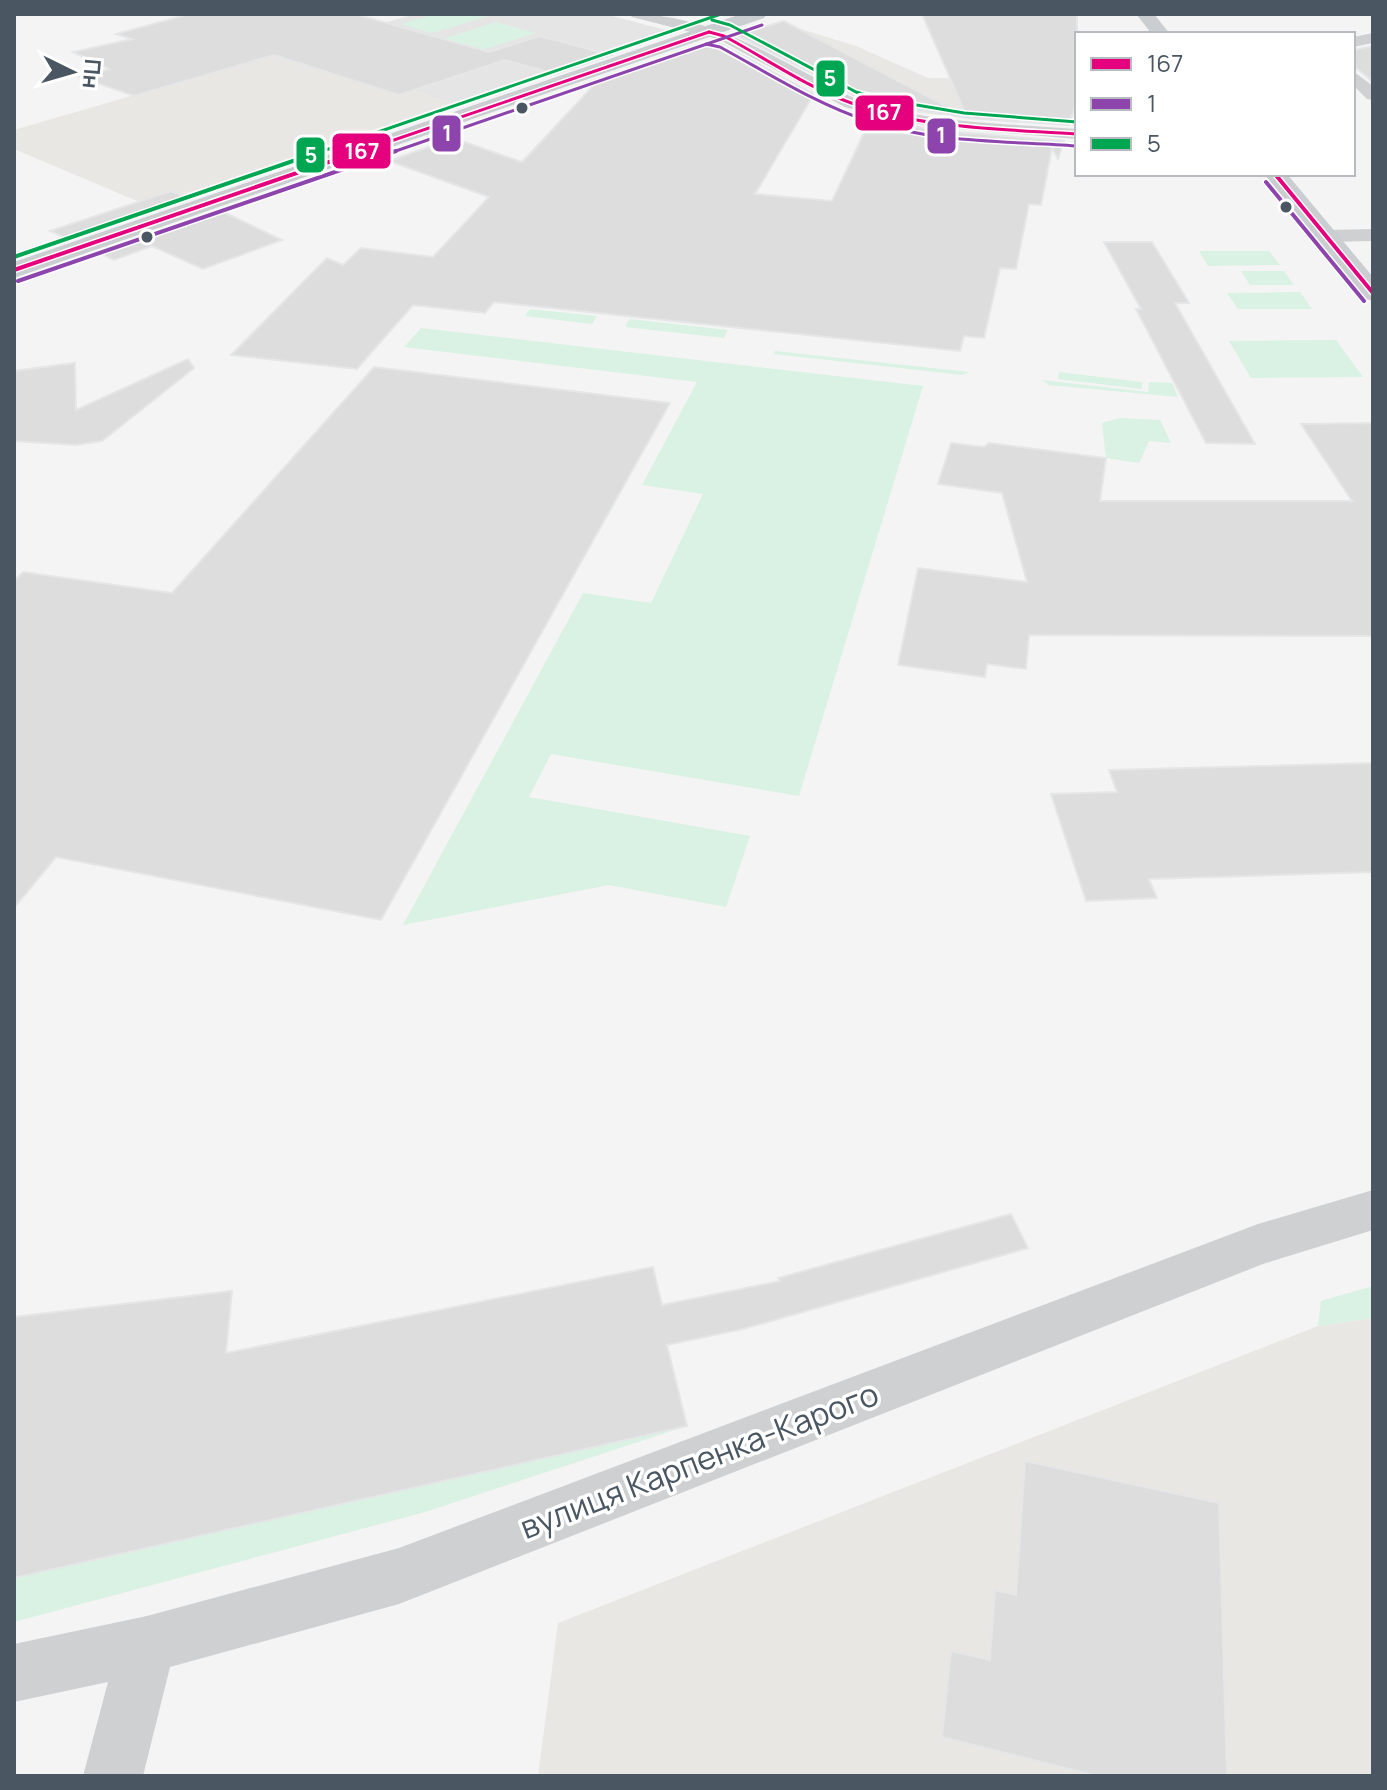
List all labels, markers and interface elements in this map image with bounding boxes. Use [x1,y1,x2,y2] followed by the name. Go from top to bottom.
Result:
[32,32,112,112] north arrow
[1075,32,1355,176] legend
[1147,46,1183,79] text: 167
[76,58,108,90] text: Пн
[815,59,846,98] line badge: 5
[824,63,836,93] text: 5
[1147,86,1156,119] text: 1
[854,94,915,132] line badge: 167
[866,97,902,127] text: 167
[514,100,530,116] unlabelled marker
[431,114,462,153] line badge: 1
[926,117,957,155] line badge: 1
[442,118,452,148] text: 1
[936,120,946,150] text: 1
[1147,126,1161,159] text: 5
[331,132,392,170] line badge: 167
[295,136,326,174] line badge: 5
[344,136,380,166] text: 167
[305,140,317,170] text: 5
[1278,199,1294,215] unlabelled marker
[139,229,155,245] unlabelled marker
[513,1371,885,1549] street label: вулиця Карпенка-Карого

